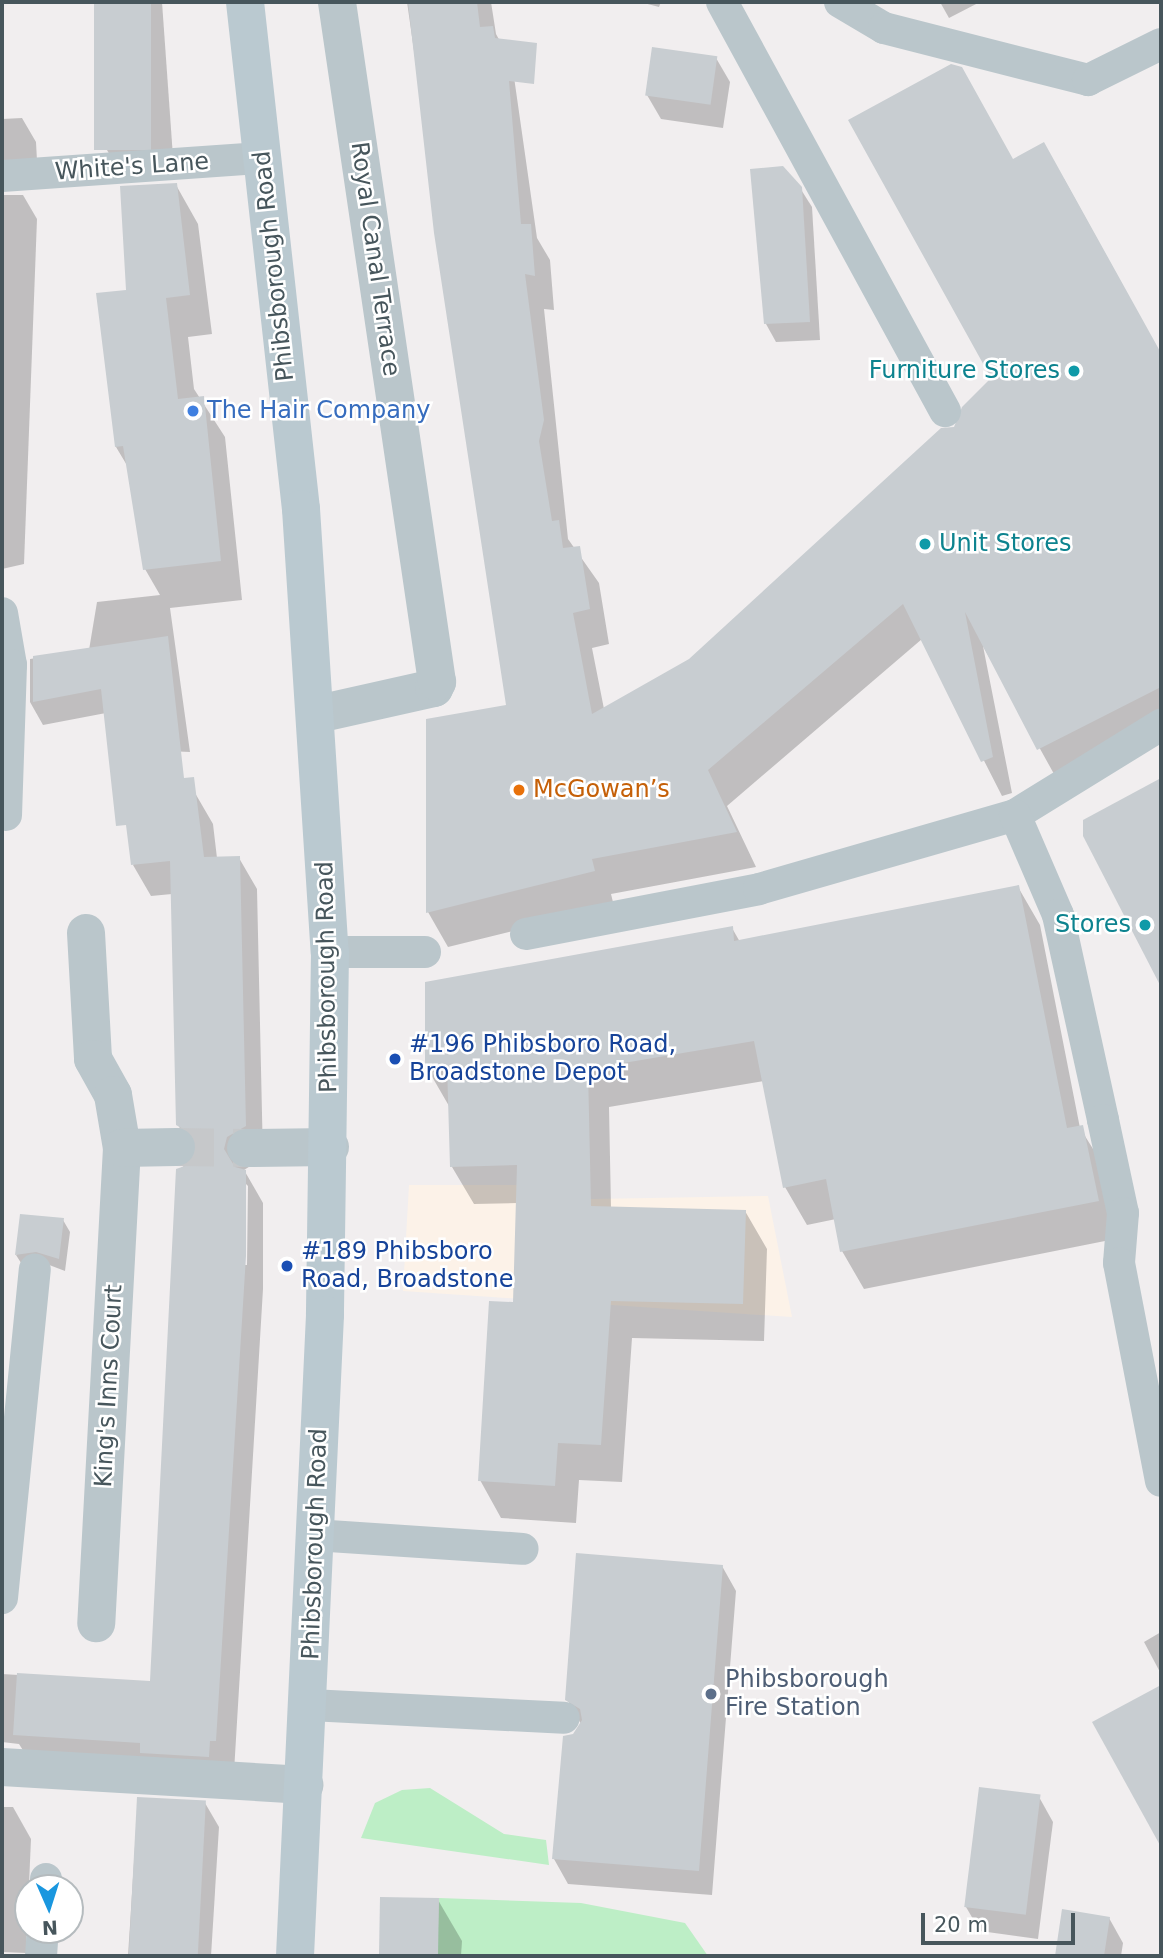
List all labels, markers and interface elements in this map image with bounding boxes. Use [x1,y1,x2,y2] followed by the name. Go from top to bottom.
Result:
[344,140,406,378] street label: Royal Canal Terrace
[54,147,210,187] street label: White's Lane
[248,149,300,383] street label: Phibsborough Road
[869,357,1060,385] place label: Furniture Stores
[1066,363,1082,379] marker: Furniture Stores
[207,397,430,425] place label: The Hair Company
[185,403,201,419] marker: The Hair Company
[939,530,1071,558] place label: Unit Stores
[917,536,933,552] marker: Unit Stores
[533,776,670,804] place label: McGowan’s
[511,782,527,798] marker: McGowan’s
[311,861,343,1093] street label: Phibsborough Road
[1055,911,1131,939] place label: Stores
[1137,917,1153,933] marker: Stores
[409,1031,676,1087] place label: #196 Phibsboro Road, Broadstone Depot
[387,1051,403,1067] marker: #196 Phibsboro Road, Broadstone Depot
[301,1238,513,1294] place label: #189 Phibsboro Road, Broadstone
[279,1258,295,1274] marker: #189 Phibsboro Road, Broadstone
[89,1284,129,1488] street label: King's Inns Court
[297,1428,333,1660] street label: Phibsborough Road
[725,1666,889,1722] place label: Phibsborough Fire Station
[703,1686,719,1702] marker: Phibsborough Fire Station
[14,1874,84,1944] north arrow
[925,1898,1079,1942] scale bar
[934,1913,988,1937] text: 20 m
[41,1917,59,1939] text: N

